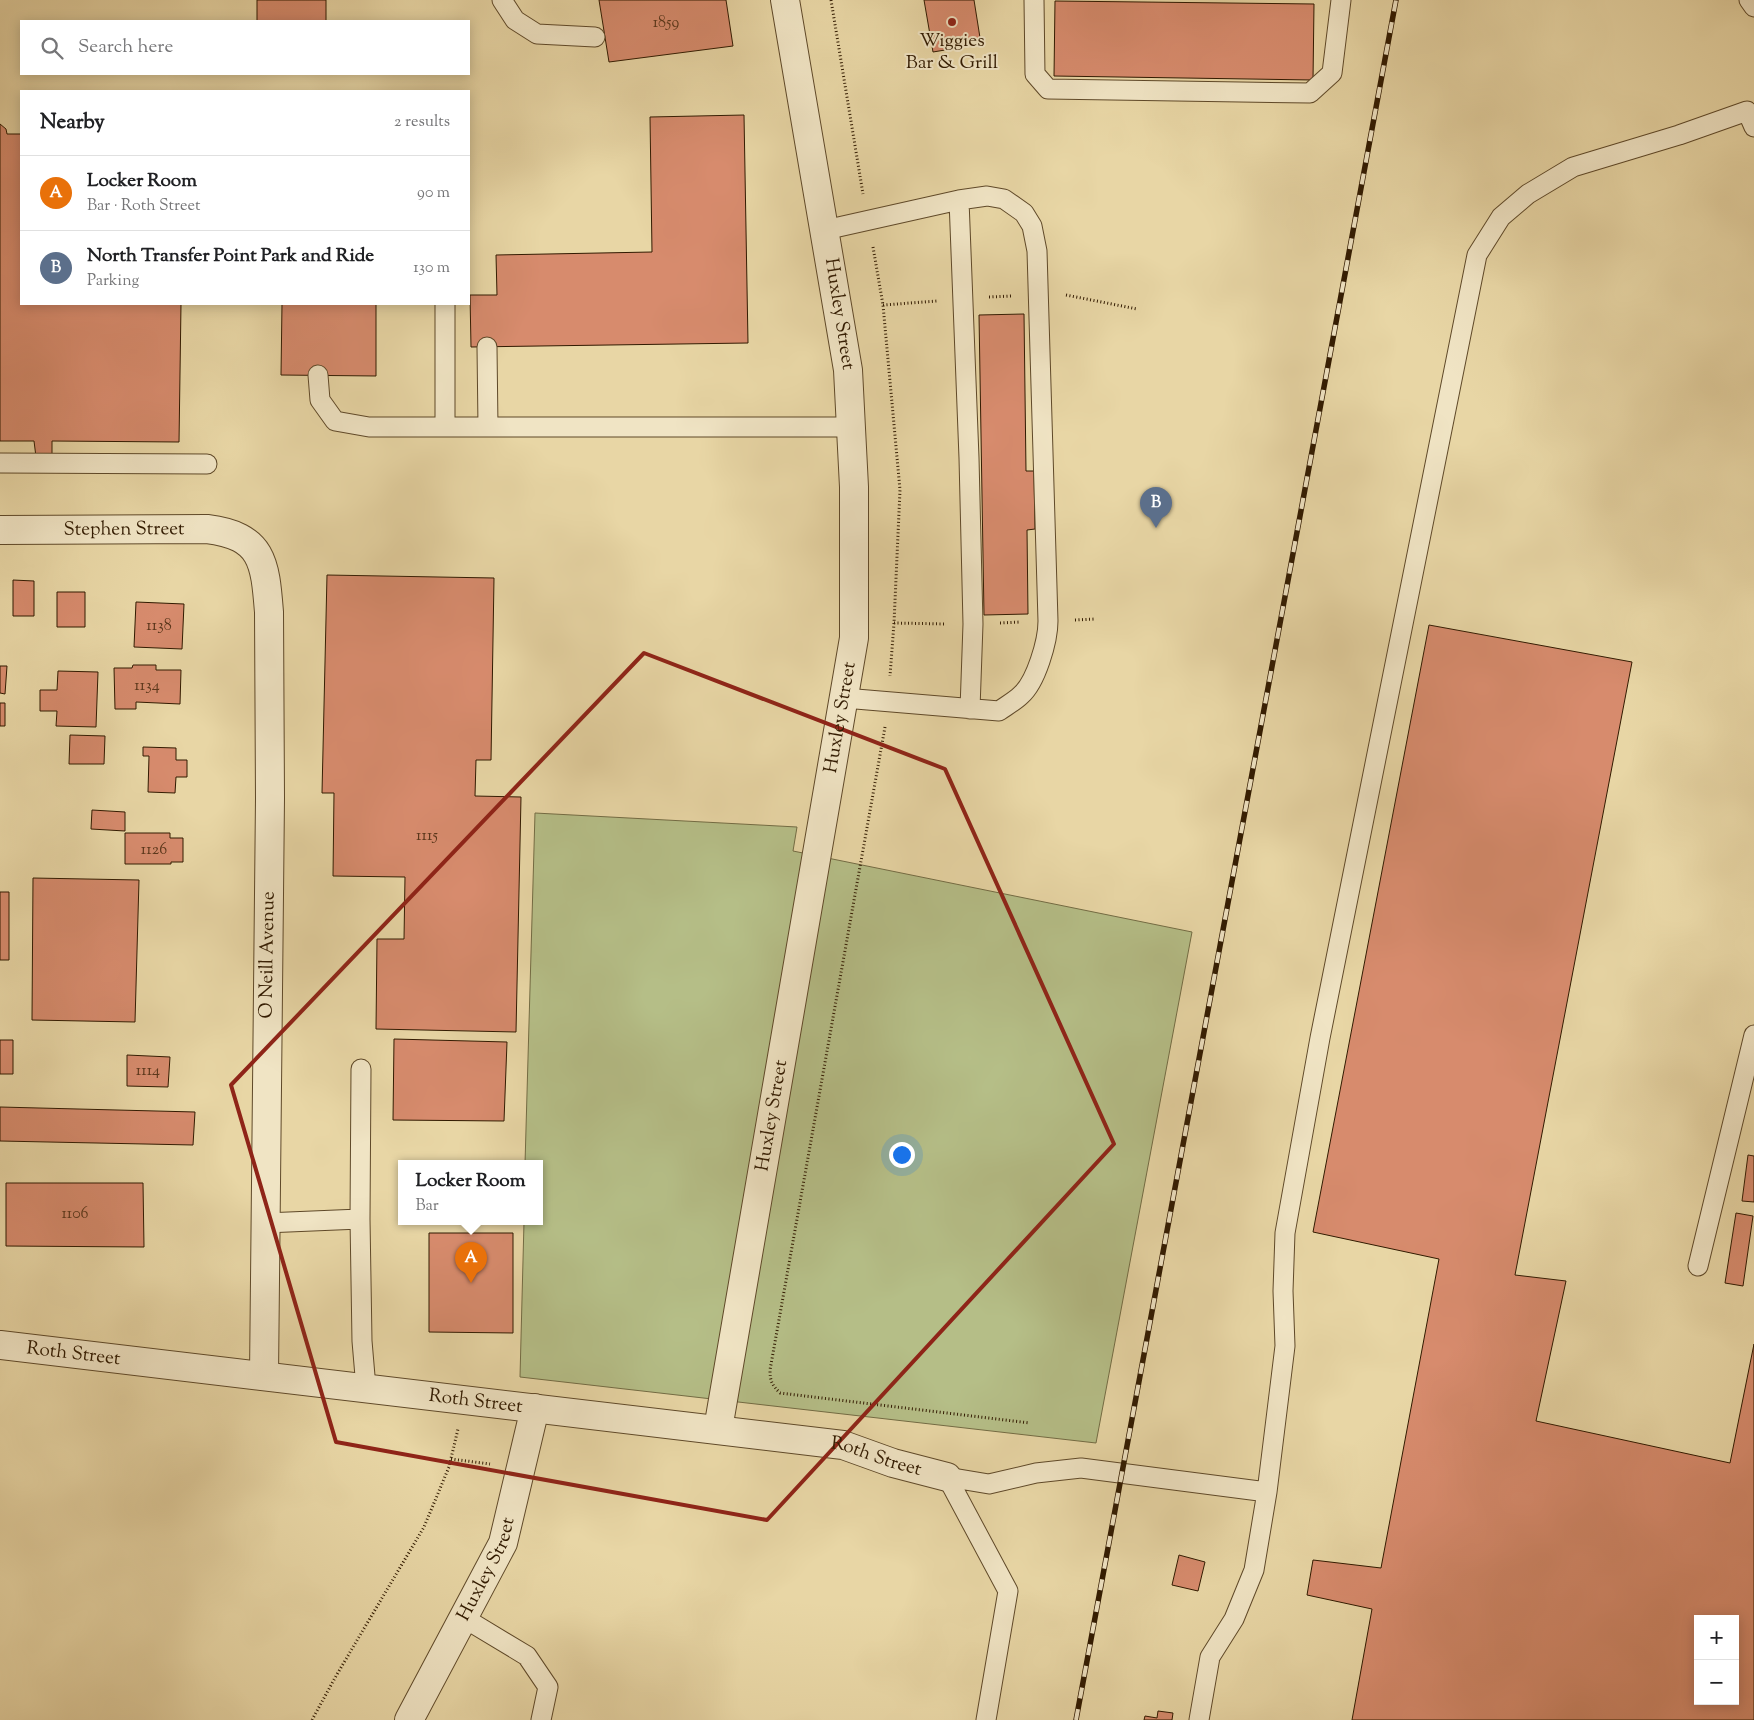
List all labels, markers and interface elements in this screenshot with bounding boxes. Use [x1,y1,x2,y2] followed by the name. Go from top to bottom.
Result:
[653,12,680,35] house number: 1859
[946,16,958,28] marker: Wiggies Bar & Grill
[20,20,470,75] search box
[906,28,998,77] place label: Wiggies Bar & Grill
[38,34,66,62] icon: search
[78,34,173,61] text: Search here
[40,108,105,138] text: Nearby
[394,111,450,134] text: 2 results
[87,168,197,195] text: Locker Room
[50,182,63,205] text: A
[417,182,450,205] text: 90 m
[87,195,200,218] text: Bar · Roth Street
[87,243,374,270] text: North Transfer Point Park and Ride
[817,256,861,372] street label: Huxley Street
[51,257,61,280] text: B
[413,257,450,280] text: 130 m
[87,270,139,293] text: Parking
[1140,487,1172,528] pin: B
[63,516,185,543] street label: Stephen Street
[146,615,172,638] house number: 1138
[817,659,863,775] street label: Huxley Street
[134,675,160,698] house number: 1134
[416,825,438,848] house number: 1115
[141,839,167,862] house number: 1126
[253,891,283,1019] street label: O Neill Avenue
[749,1057,795,1173] street label: Huxley Street
[136,1060,160,1083] house number: 1114
[889,1142,915,1168] your location
[398,1160,543,1225] popup
[416,1168,525,1195] text: Locker Room
[416,1195,439,1218] text: Bar
[61,1203,89,1226] house number: 1106
[455,1242,487,1283] pin: A
[25,1335,122,1373] street label: Roth Street
[427,1382,525,1420] street label: Roth Street
[829,1430,925,1483] street label: Roth Street
[450,1514,522,1626] street label: Huxley Street
[1694,1615,1739,1705] map controls
[1694,1615,1739,1660] button: +
[1694,1660,1739,1705] button: −

